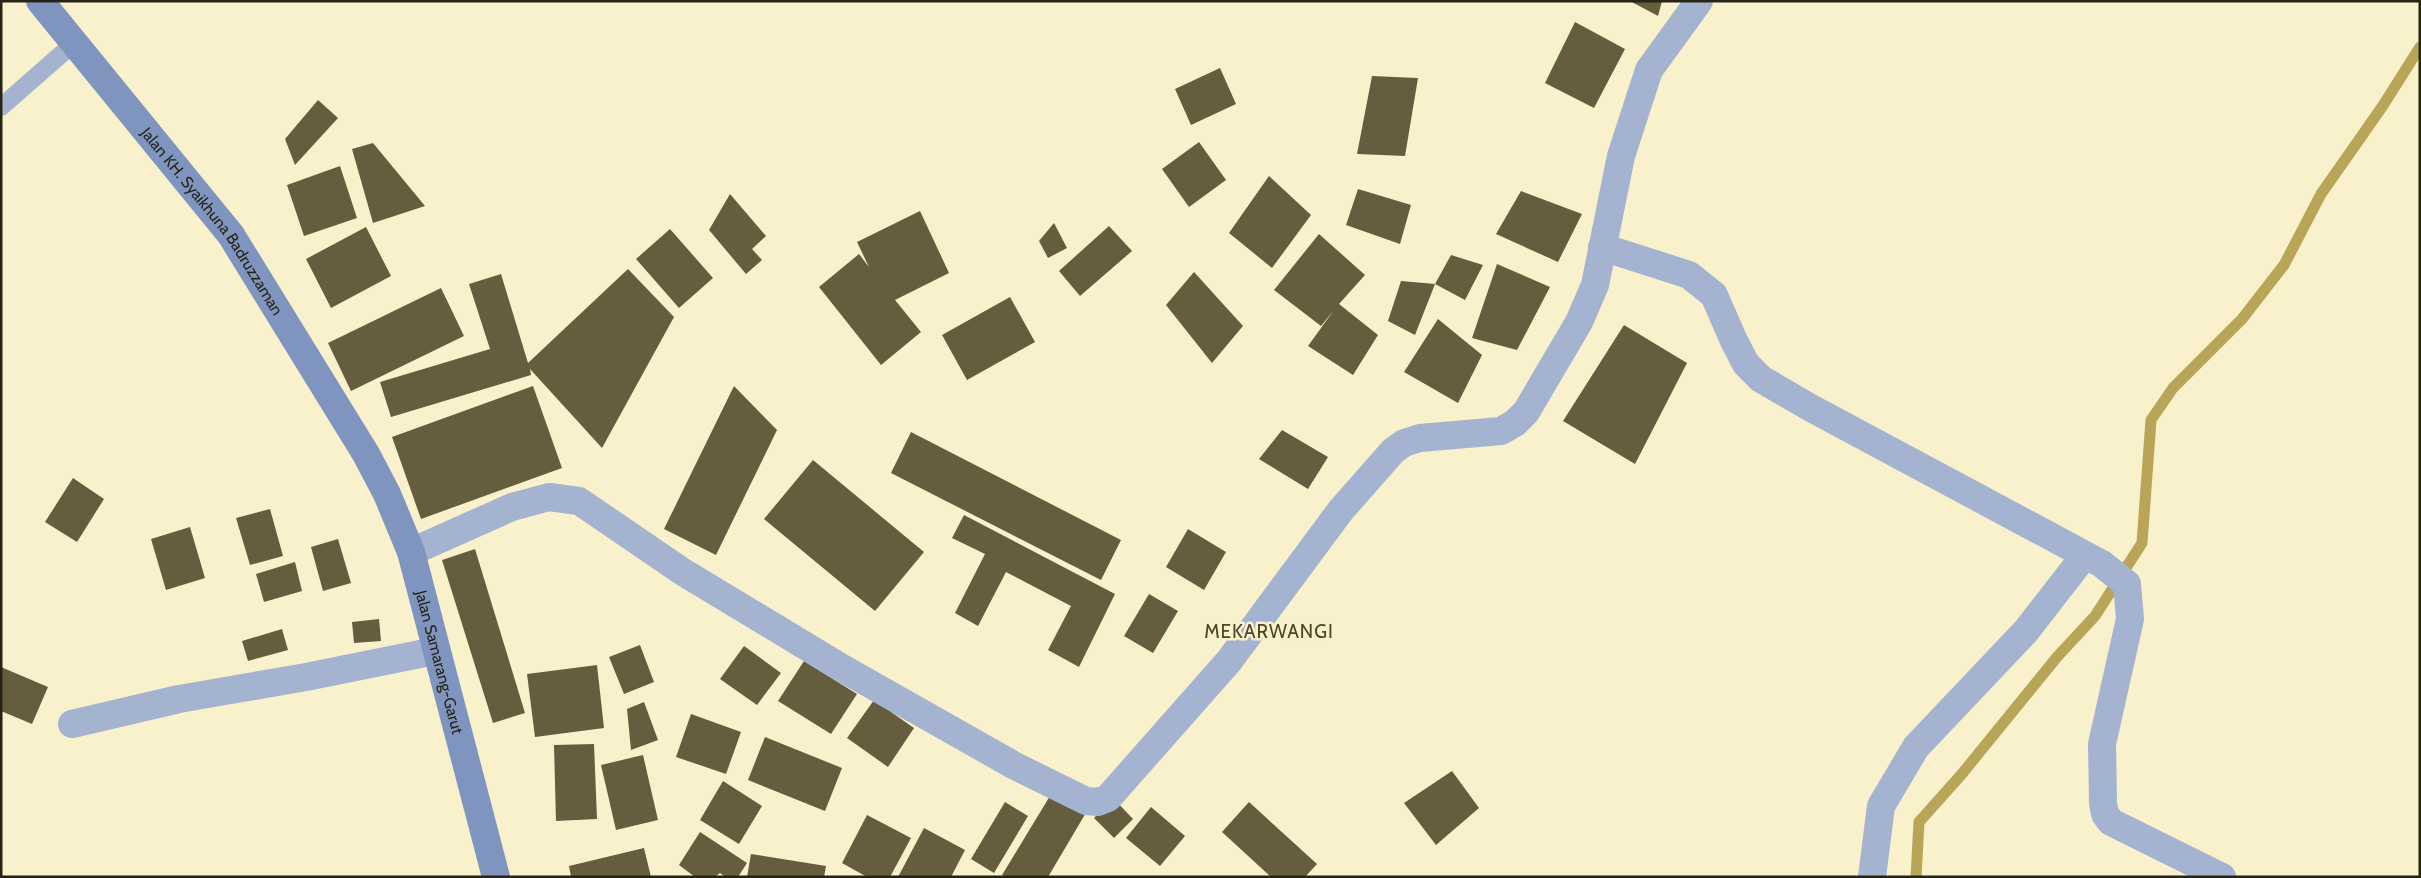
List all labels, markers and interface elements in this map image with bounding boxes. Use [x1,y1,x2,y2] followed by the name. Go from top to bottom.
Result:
[137,123,288,319] street label: Jalan KH. Syaikhuna Badruzzaman
[412,587,468,737] street label: Jalan Samarang-Garut
[1204,620,1334,643] district label: MEKARWANGI

